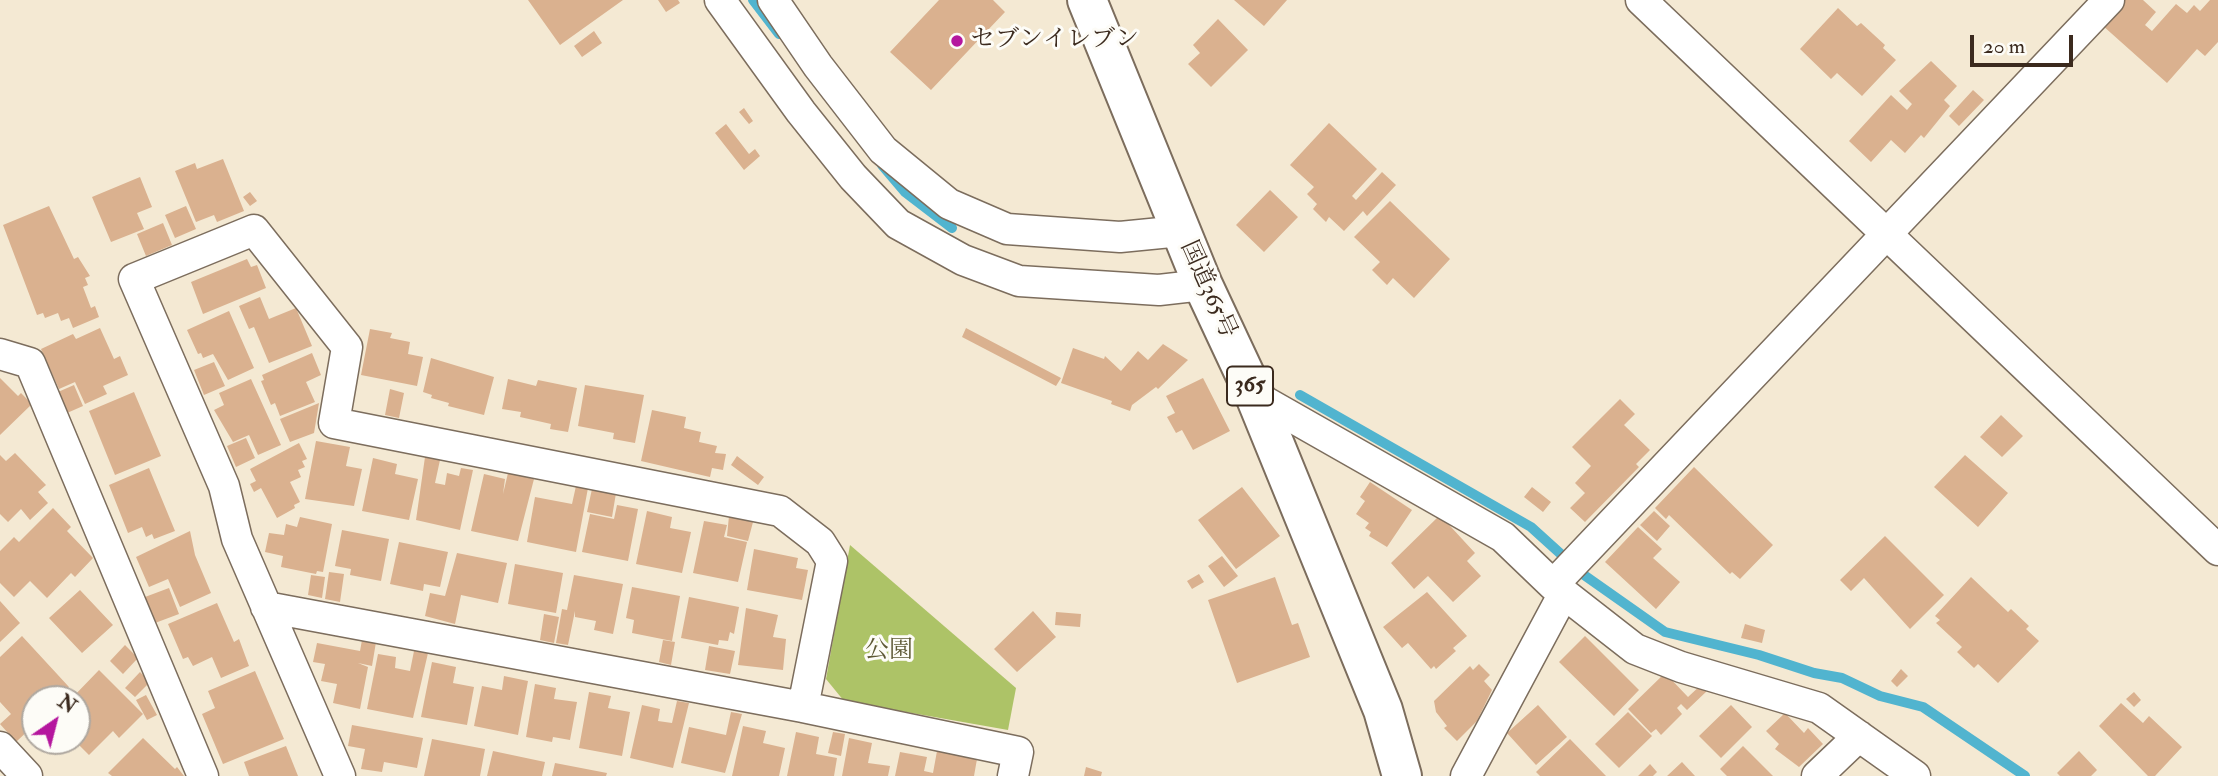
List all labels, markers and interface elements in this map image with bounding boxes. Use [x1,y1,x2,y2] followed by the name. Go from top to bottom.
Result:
[1973,21,2076,65] scale bar
[971,27,1139,55] place label: セブンイレブン
[949,33,965,49] marker: セブンイレブン
[1983,33,2025,60] text: 20 m
[1173,237,1241,343] street label: 国道365号
[1227,366,1273,406] road number: 365
[865,638,913,666] park label: 公園
[21,685,91,755] north arrow
[53,690,81,719] text: N

